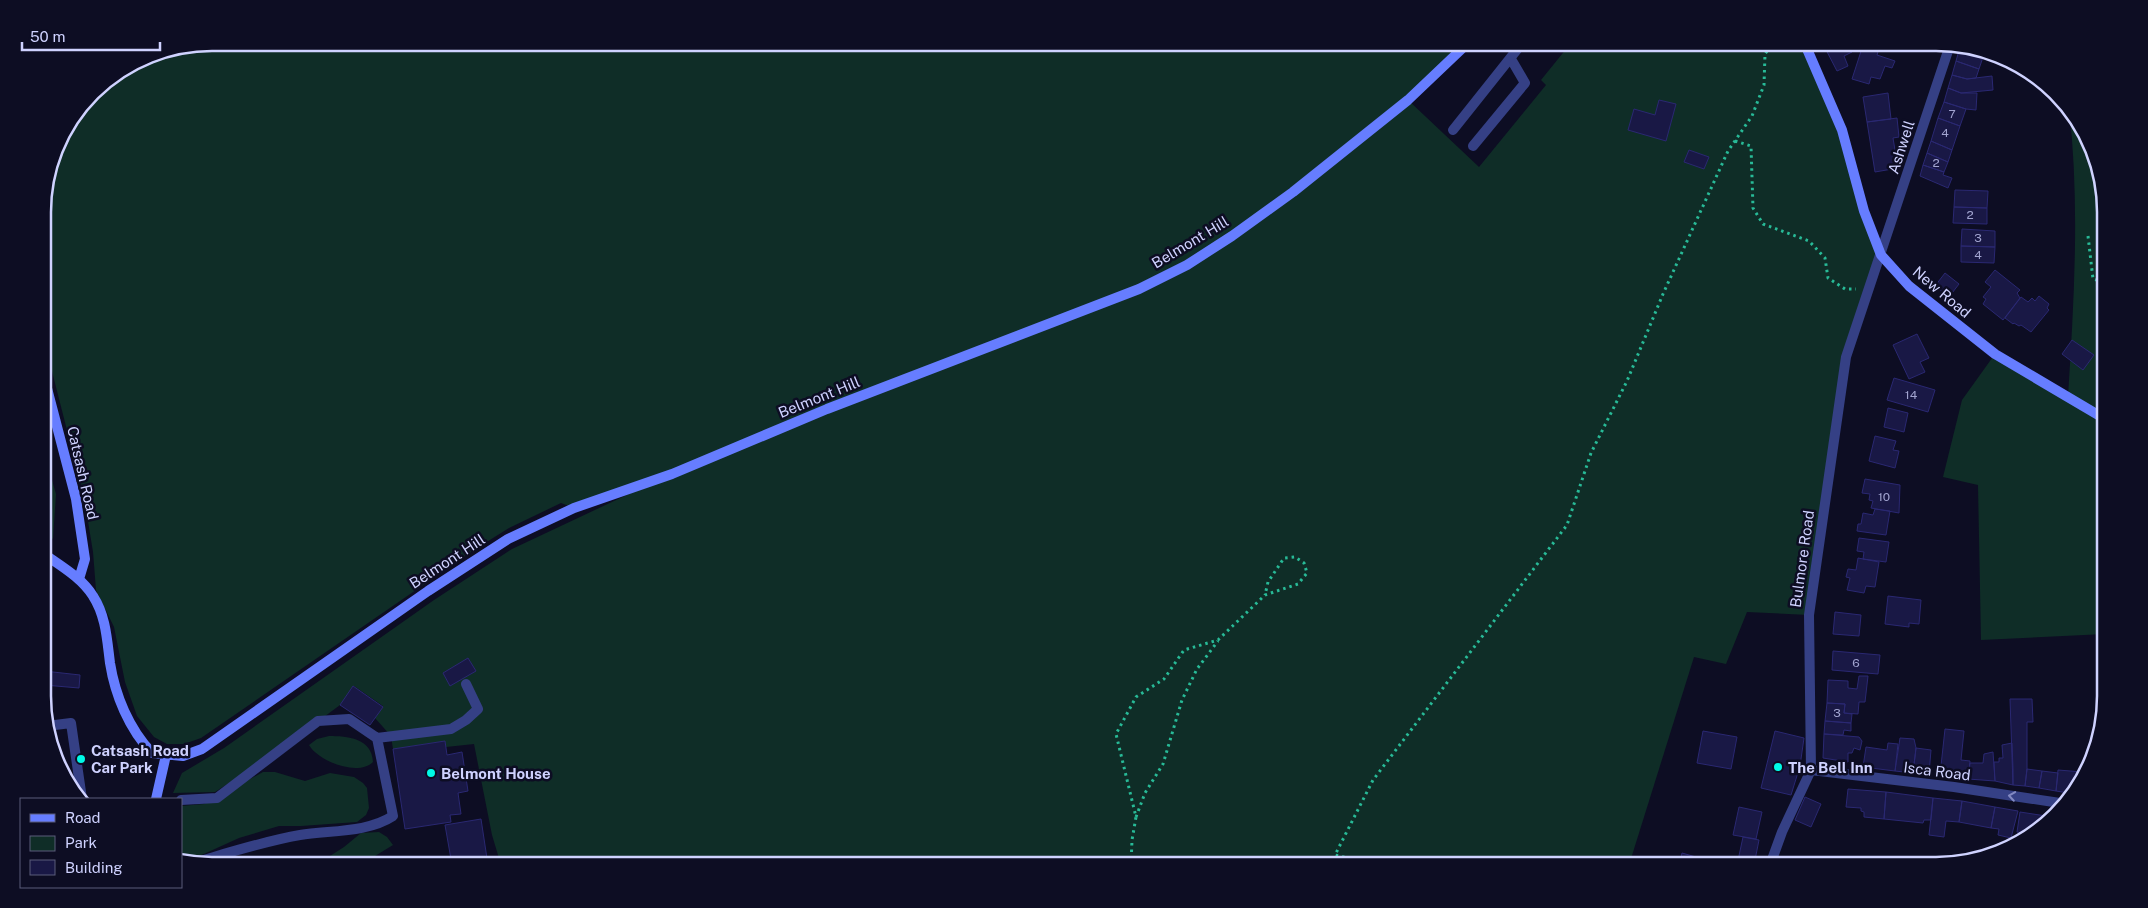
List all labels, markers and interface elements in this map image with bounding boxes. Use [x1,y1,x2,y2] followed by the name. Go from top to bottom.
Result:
[22,20,160,52] scale bar
[30,28,65,45] text: 50 m
[1948,107,1956,121] house number: 7
[1884,118,1918,176] street label: Ashwell
[1941,126,1949,140] house number: 4
[1932,156,1940,170] house number: 2
[1966,208,1974,222] house number: 2
[1149,212,1231,272] street label: Belmont Hill
[1974,231,1982,245] house number: 3
[1974,248,1982,262] house number: 4
[1910,263,1974,321] street label: New Road
[776,373,862,421] street label: Belmont Hill
[1905,388,1918,402] house number: 14
[64,425,102,521] street label: Catsash Road
[1878,490,1890,504] house number: 10
[1787,509,1817,609] street label: Bulmore Road
[406,530,488,592] street label: Belmont Hill
[1852,656,1860,670] house number: 6
[1833,706,1841,720] house number: 3
[91,742,189,776] place label: Catsash Road Car Park
[75,753,87,765] marker: Catsash Road Car Park
[1903,758,1971,784] street label: Isca Road
[1788,759,1873,776] place label: The Bell Inn
[1772,761,1784,773] marker: The Bell Inn
[441,765,551,782] place label: Belmont House
[425,767,437,779] marker: Belmont House
[2007,792,2016,802] one-way arrow
[20,798,182,888] legend
[65,809,101,826] text: Road
[65,834,97,851] text: Park
[65,859,123,876] text: Building

